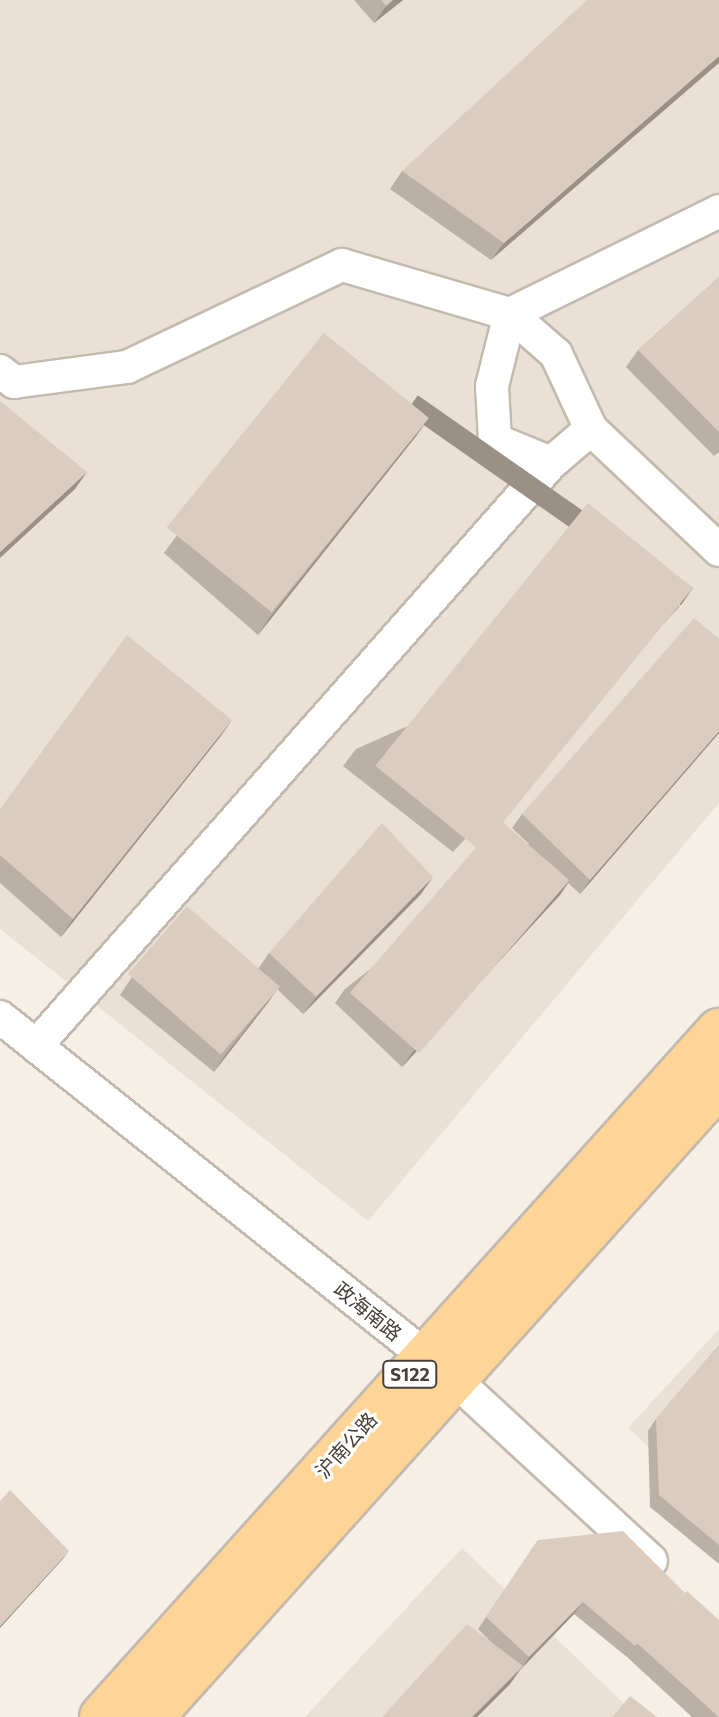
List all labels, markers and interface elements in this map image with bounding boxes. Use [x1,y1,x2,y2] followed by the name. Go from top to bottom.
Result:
[329,1277,407,1345] street label: 政海南路
[382,1360,438,1388] road number: S122
[310,1407,382,1483] street label: 沪南公路

